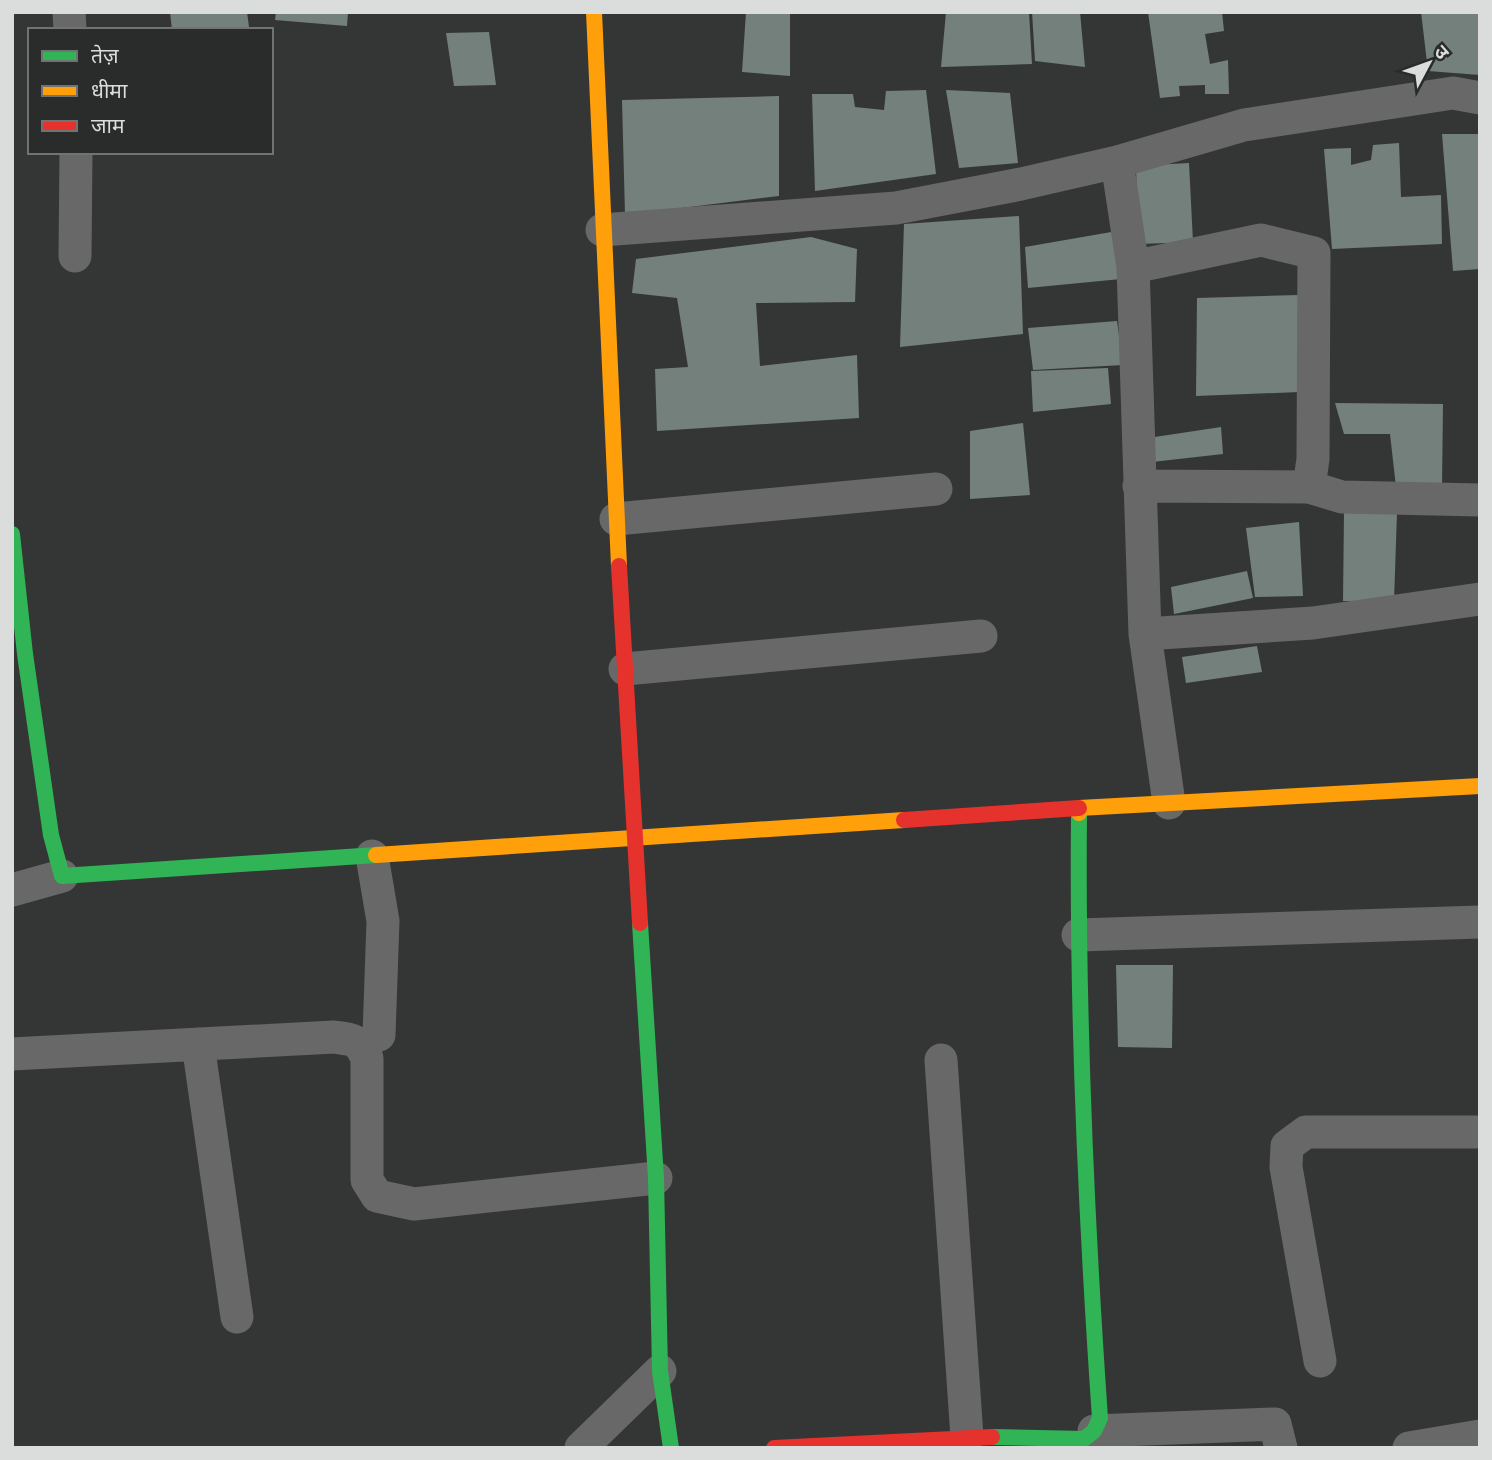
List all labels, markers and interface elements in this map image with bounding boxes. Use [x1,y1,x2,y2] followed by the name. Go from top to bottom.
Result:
[28,28,273,154] legend
[1394,28,1464,98] north arrow
[1429,40,1454,65] text: उ
[91,43,119,68] text: तेज़
[91,78,128,103] text: धीमा
[91,113,125,138] text: जाम

